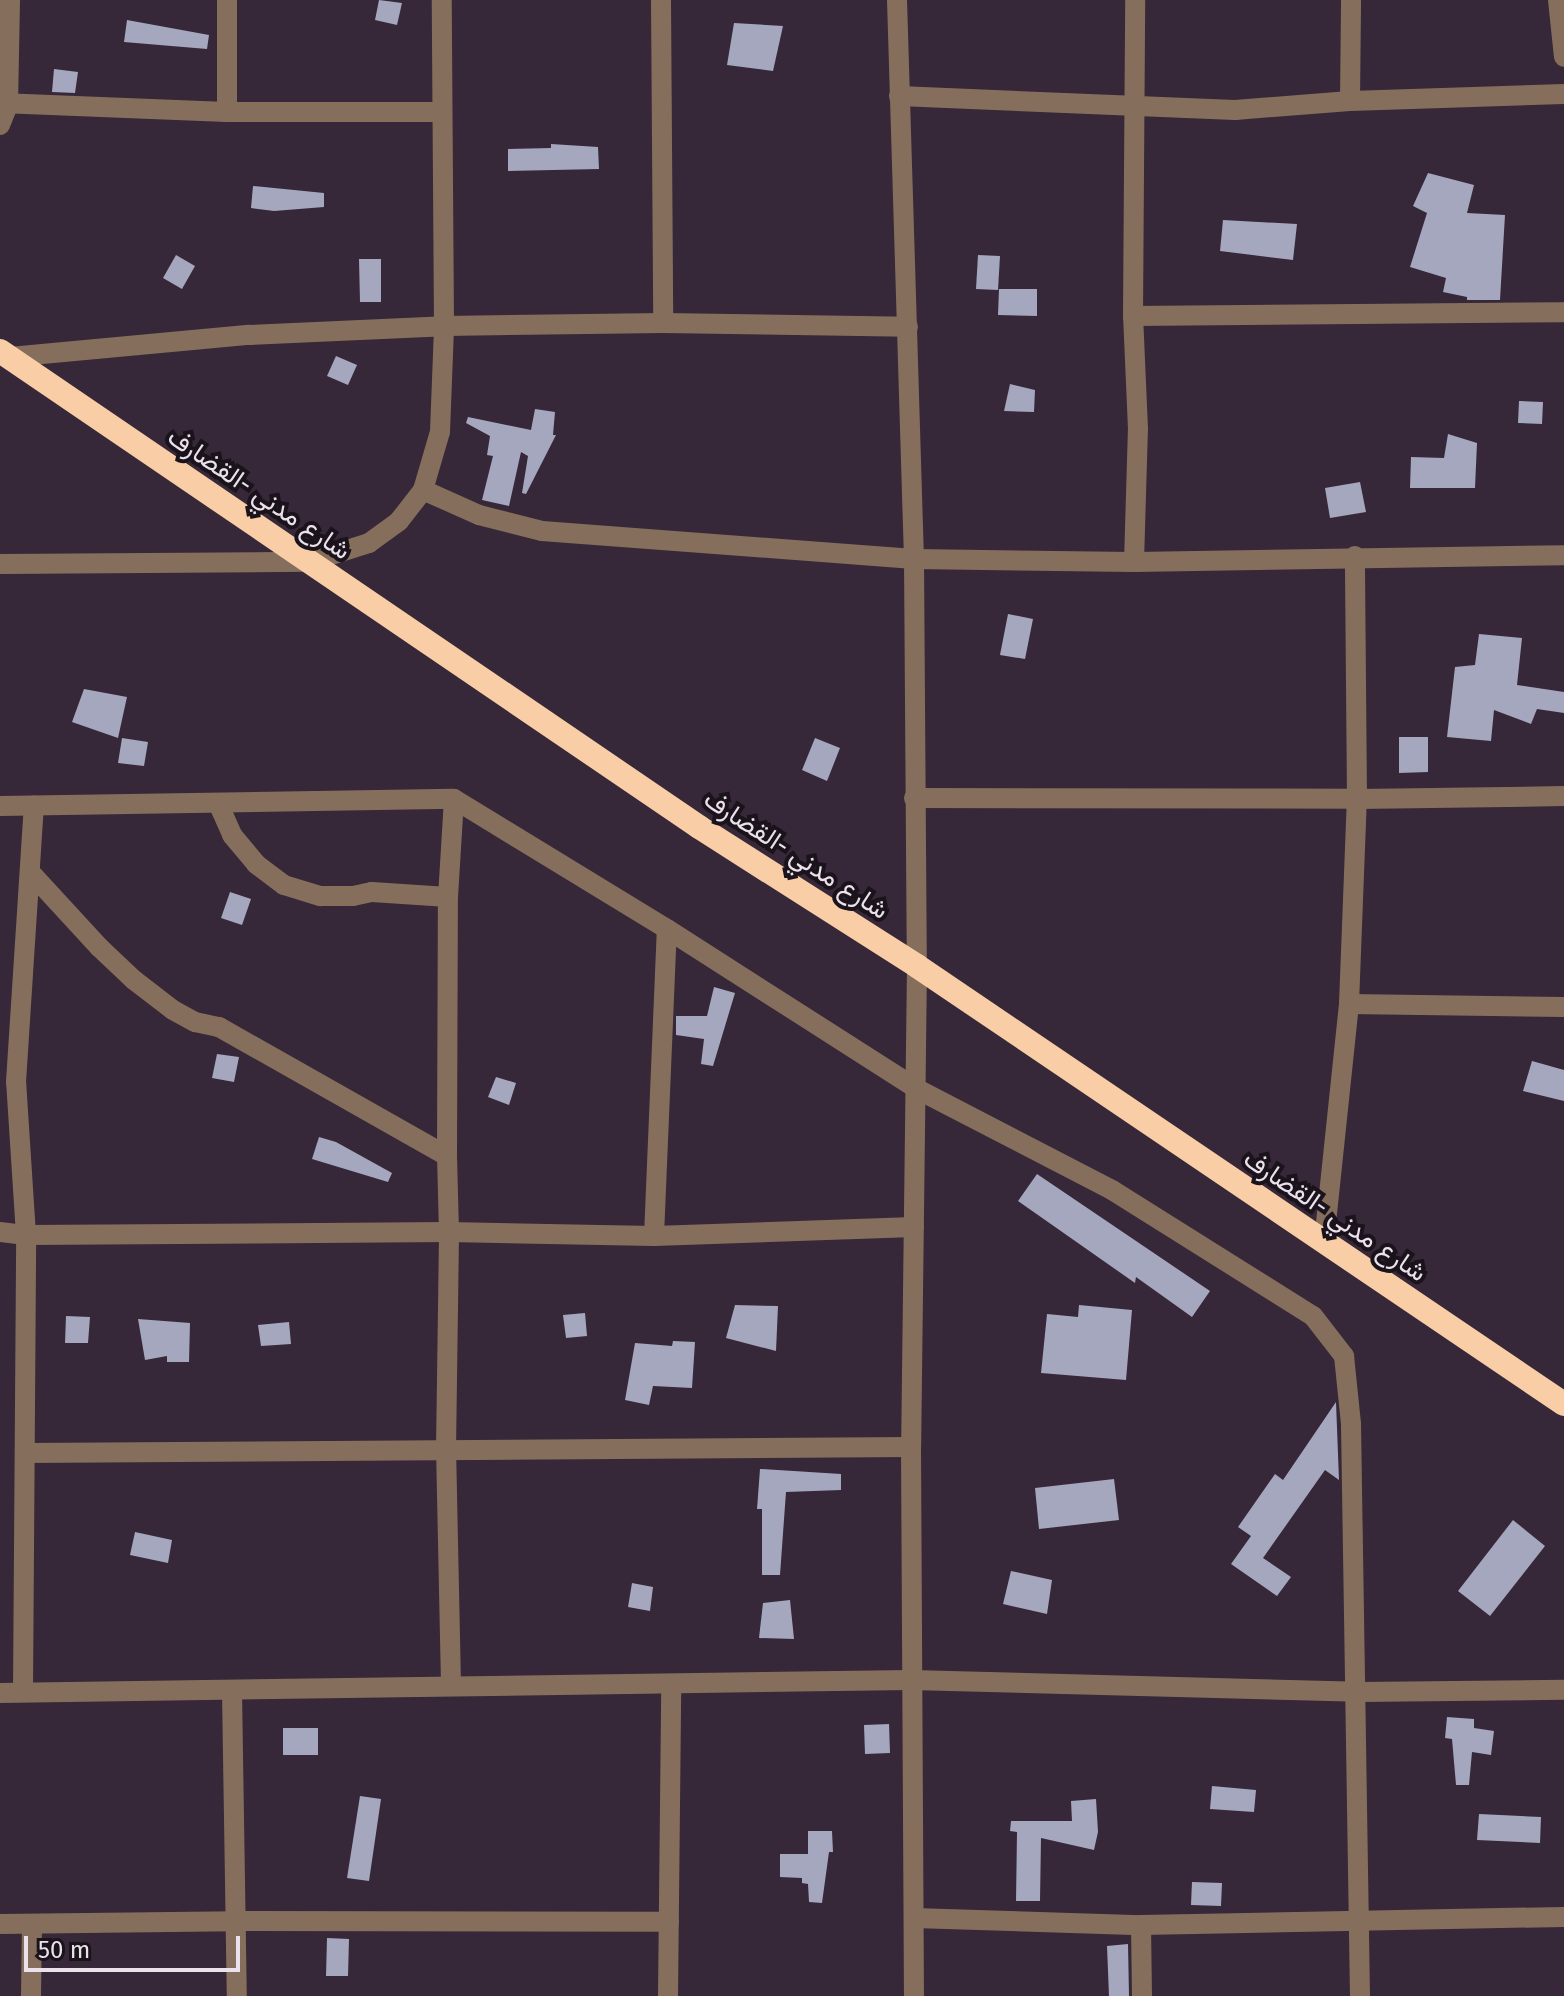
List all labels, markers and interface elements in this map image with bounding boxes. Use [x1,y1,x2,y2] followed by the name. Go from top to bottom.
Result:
[162,421,356,567] street label: شارع مدني -القضارف
[698,784,894,926] street label: شارع مدني -القضارف
[1238,1143,1432,1289] street label: شارع مدني -القضارف
[28,1920,244,1970] scale bar
[38,1936,90,1964] text: 50 m

